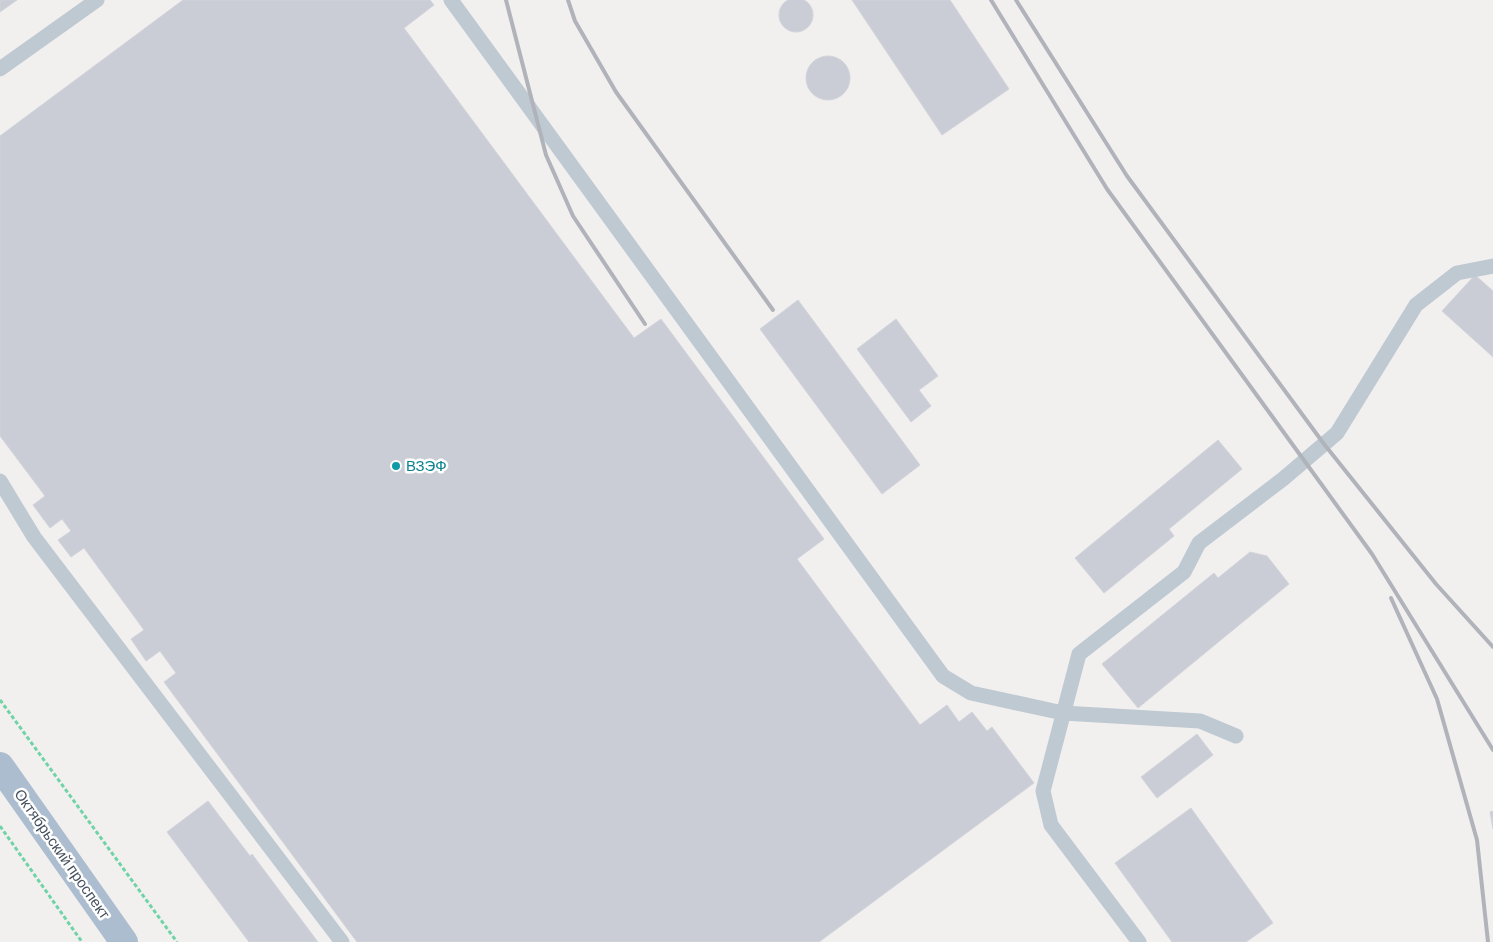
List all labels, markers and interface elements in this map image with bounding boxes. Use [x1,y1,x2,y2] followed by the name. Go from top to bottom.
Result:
[406,456,447,474] place label: ВЗЭФ
[390,460,402,472] marker: ВЗЭФ
[11,785,115,922] street label: Октябрьский проспект

